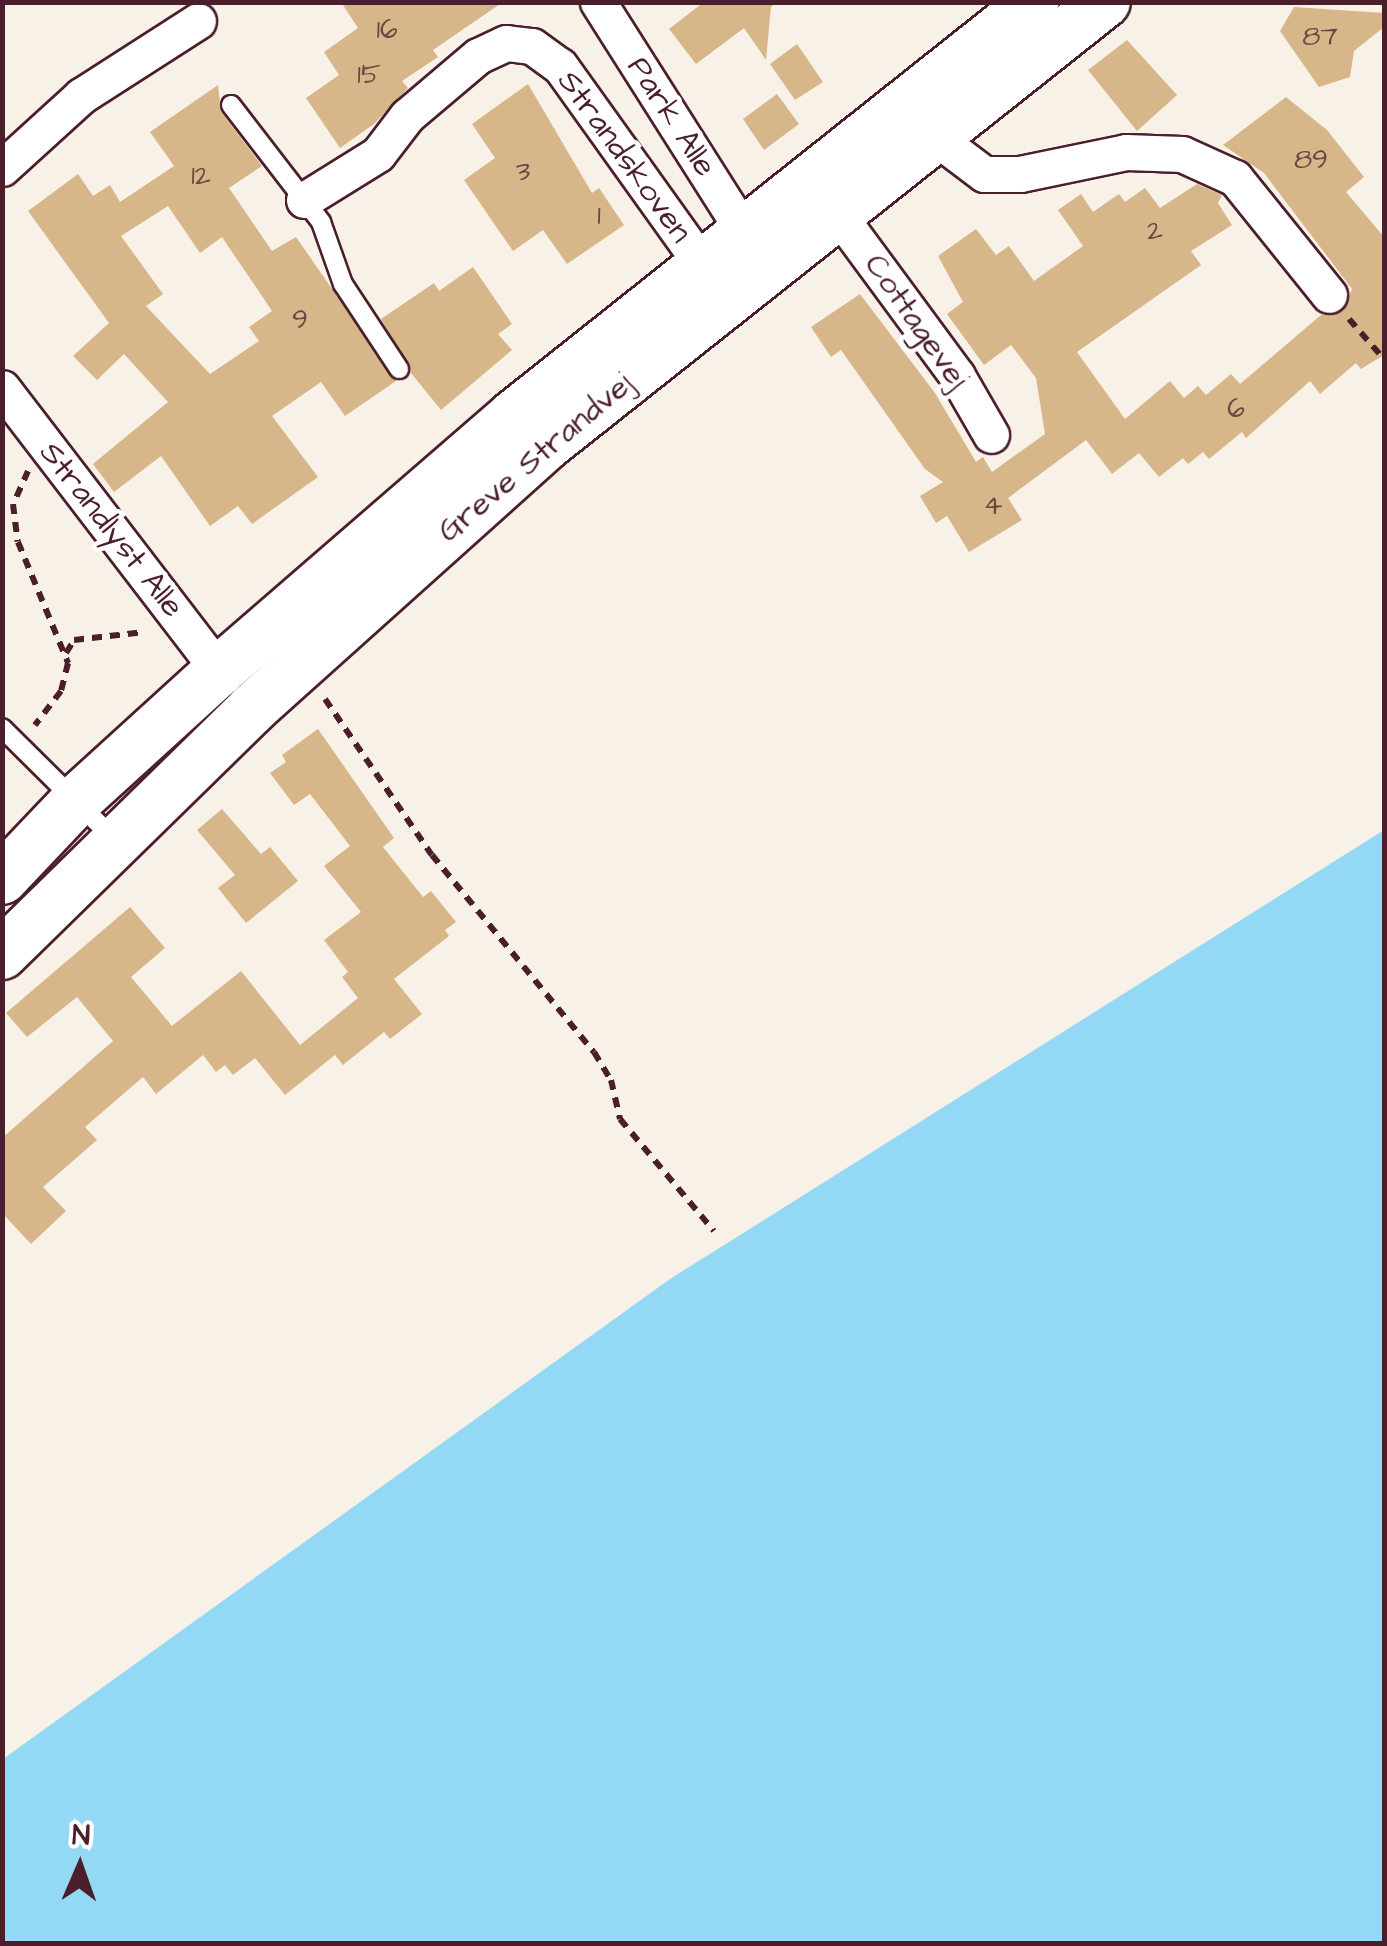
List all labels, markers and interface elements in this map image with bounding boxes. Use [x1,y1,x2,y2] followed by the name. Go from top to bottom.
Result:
[376,13,398,47] house number: 16
[1302,20,1338,54] house number: 87
[618,50,724,184] street label: Park Alle
[357,58,381,92] house number: 15
[549,63,699,251] street label: Strandskoven
[1294,143,1328,177] house number: 89
[516,155,530,189] house number: 3
[191,159,211,193] house number: 12
[597,199,601,233] house number: 1
[1147,214,1163,248] house number: 2
[855,247,977,397] street label: Cottagevej
[292,303,308,337] house number: 9
[430,365,642,551] street label: Greve Strandvej
[1227,392,1245,426] house number: 6
[31,435,191,625] street label: Strandlyst Alle
[983,489,1003,523] house number: 4
[30,1816,130,1916] north arrow
[72,1816,91,1855] text: N

